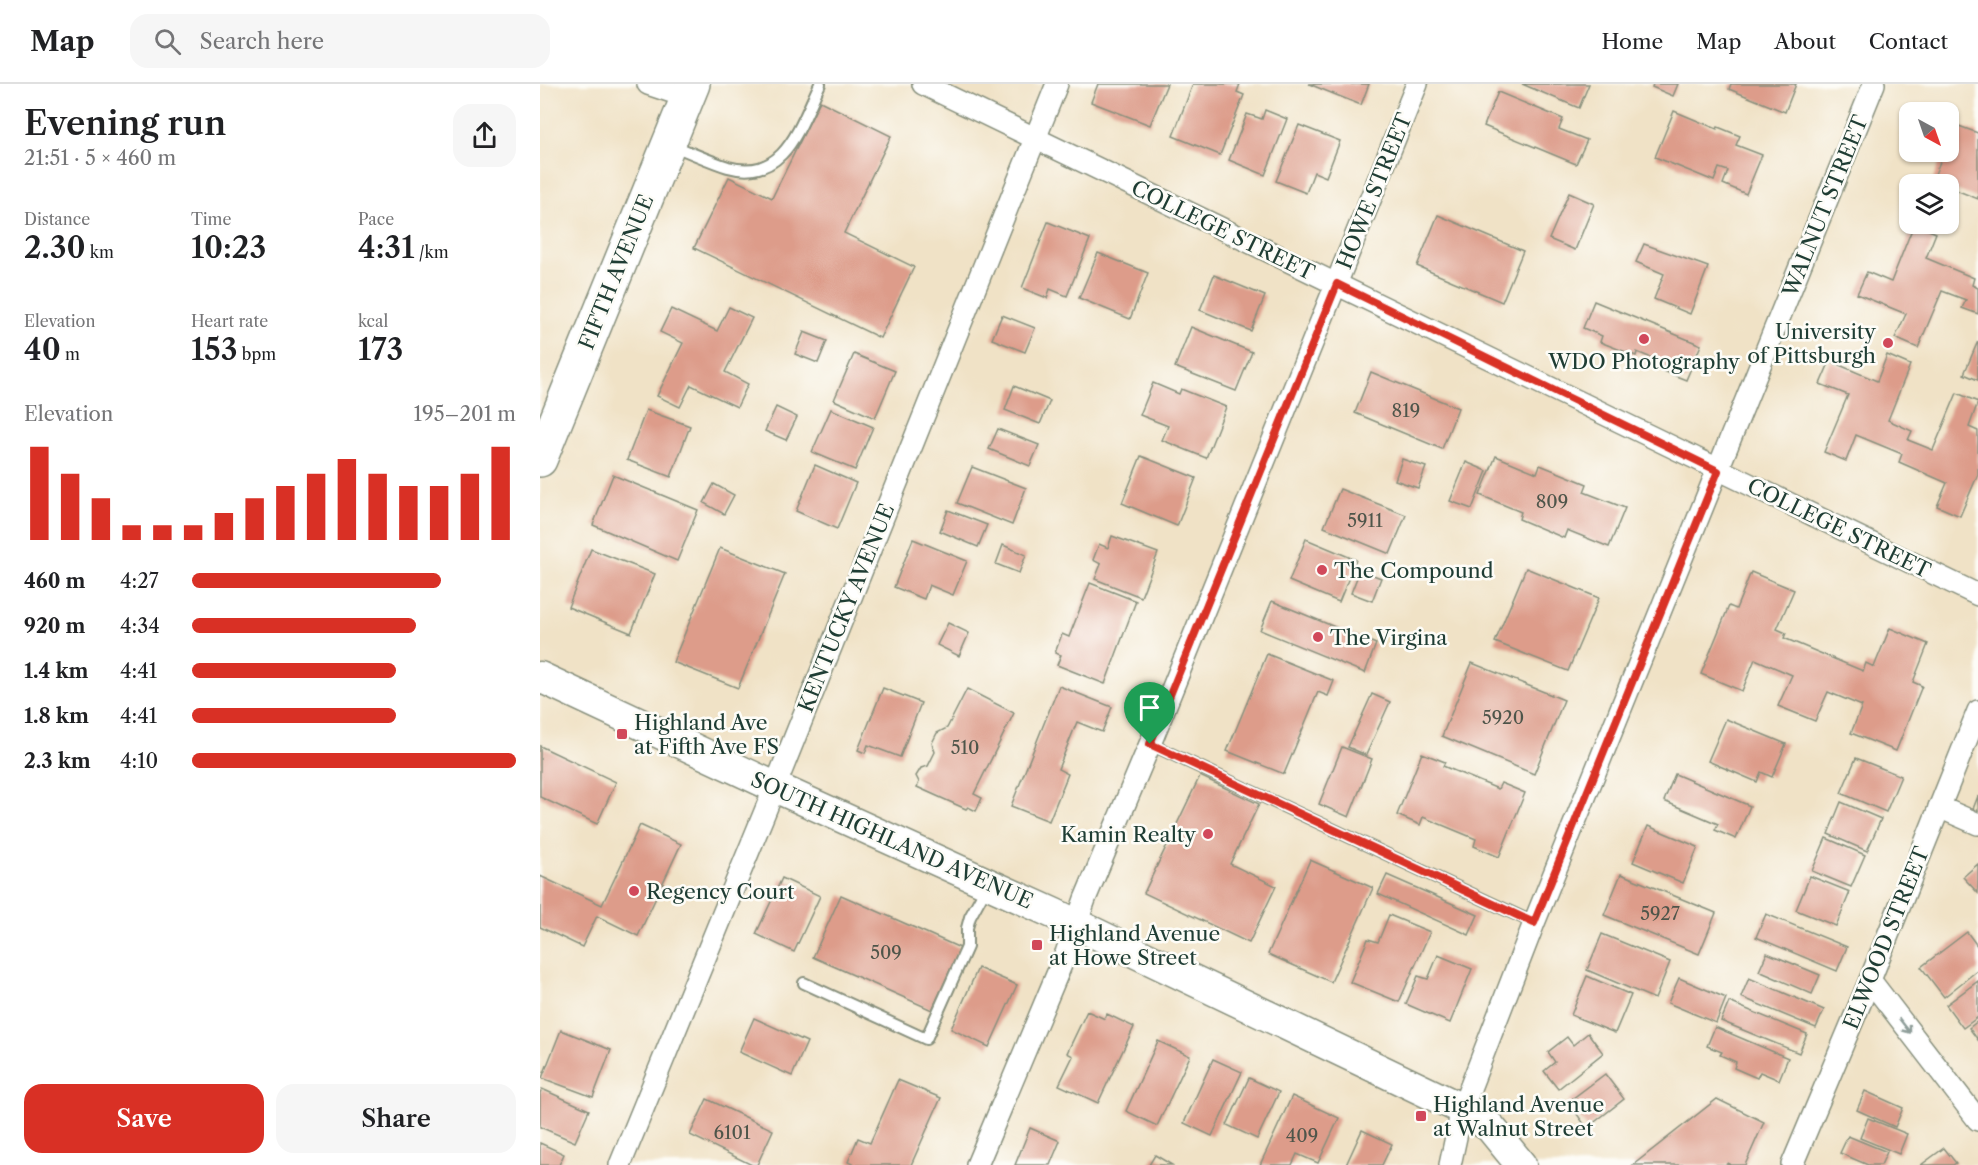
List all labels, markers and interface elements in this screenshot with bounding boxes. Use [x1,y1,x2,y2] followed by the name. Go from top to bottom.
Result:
[130,14,550,68] search box
[30,24,94,58] text: Map
[151,25,184,58] icon: search
[199,28,324,55] text: Search here
[1602,29,1663,54] text: Home
[1696,29,1741,54] text: Map
[1774,29,1836,54] text: About
[1869,29,1948,54] text: Contact
[1899,102,1959,162] north arrow
[1899,102,1959,234] map controls
[24,103,226,144] text: Evening run
[453,104,516,167] button: share
[1331,109,1417,273] street label: HOWE STREET
[1777,111,1873,301] street label: WALNUT STREET
[24,146,176,170] text: 21:51 · 5 × 460 m
[1899,174,1959,234] button: layers
[1127,175,1319,285] street label: COLLEGE STREET
[573,191,659,353] street label: FIFTH AVENUE
[24,209,90,229] text: Distance
[191,209,231,229] text: Time
[358,209,394,229] text: Pace
[24,229,86,266] text: 2.30
[191,229,266,266] text: 10:23
[358,229,414,266] text: 4:31
[86,242,114,262] text: km
[414,242,449,262] text: /km
[24,311,95,331] text: Elevation
[191,311,268,331] text: Heart rate
[358,311,388,331] text: kcal
[1747,319,1876,368] place label: University of Pittsburgh
[24,331,61,368] text: 40
[191,331,237,368] text: 153
[358,331,403,368] text: 173
[1637,332,1651,346] marker: WDO Photography
[1881,336,1895,350] marker: University of Pittsburgh
[61,344,80,364] text: m
[237,344,276,364] text: bpm
[1547,349,1740,374] place label: WDO Photography
[1392,400,1420,422] house number: 819
[24,402,113,426] text: Elevation
[414,402,516,426] text: 195–201 m
[1743,473,1935,583] street label: COLLEGE STREET
[1536,491,1568,513] house number: 809
[793,500,899,716] street label: KENTUCKY AVENUE
[1347,510,1383,532] house number: 5911
[1334,558,1494,583] place label: The Compound
[1315,563,1329,577] marker: The Compound
[24,569,86,593] text: 460 m
[120,569,159,593] text: 4:27
[24,614,85,638] text: 920 m
[120,614,160,638] text: 4:34
[1330,625,1448,650] place label: The Virgina
[1311,630,1325,644] marker: The Virgina
[24,659,89,683] text: 1.4 km
[120,659,157,683] text: 4:41
[1124,682,1175,744] pin
[1133,691,1166,724] icon: arrive
[24,704,89,728] text: 1.8 km
[120,704,157,728] text: 4:41
[1482,707,1524,729] house number: 5920
[634,710,779,759] place label: Highland Ave at Fifth Ave FS
[615,727,629,741] marker: Highland Ave at Fifth Ave FS
[951,737,979,759] house number: 510
[24,749,91,773] text: 2.3 km
[120,749,158,773] text: 4:10
[747,766,1037,914] street label: SOUTH HIGHLAND AVENUE
[1060,822,1196,847] place label: Kamin Realty
[1201,827,1215,841] marker: Kamin Realty
[1838,843,1934,1033] street label: ELWOOD STREET
[646,879,795,904] place label: Regency Court
[627,884,641,898] marker: Regency Court
[1640,903,1680,925] house number: 5927
[1049,921,1220,970] place label: Highland Avenue at Howe Street
[1030,938,1044,952] marker: Highland Avenue at Howe Street
[870,942,902,964] house number: 509
[1899,1018,1912,1034] one-way arrow
[24,1084,264,1153] button: Save
[276,1084,516,1153] button: Share
[1433,1092,1604,1141] place label: Highland Avenue at Walnut Street
[1414,1109,1428,1123] marker: Highland Avenue at Walnut Street
[713,1122,751,1144] house number: 6101
[1286,1125,1318,1147] house number: 409

